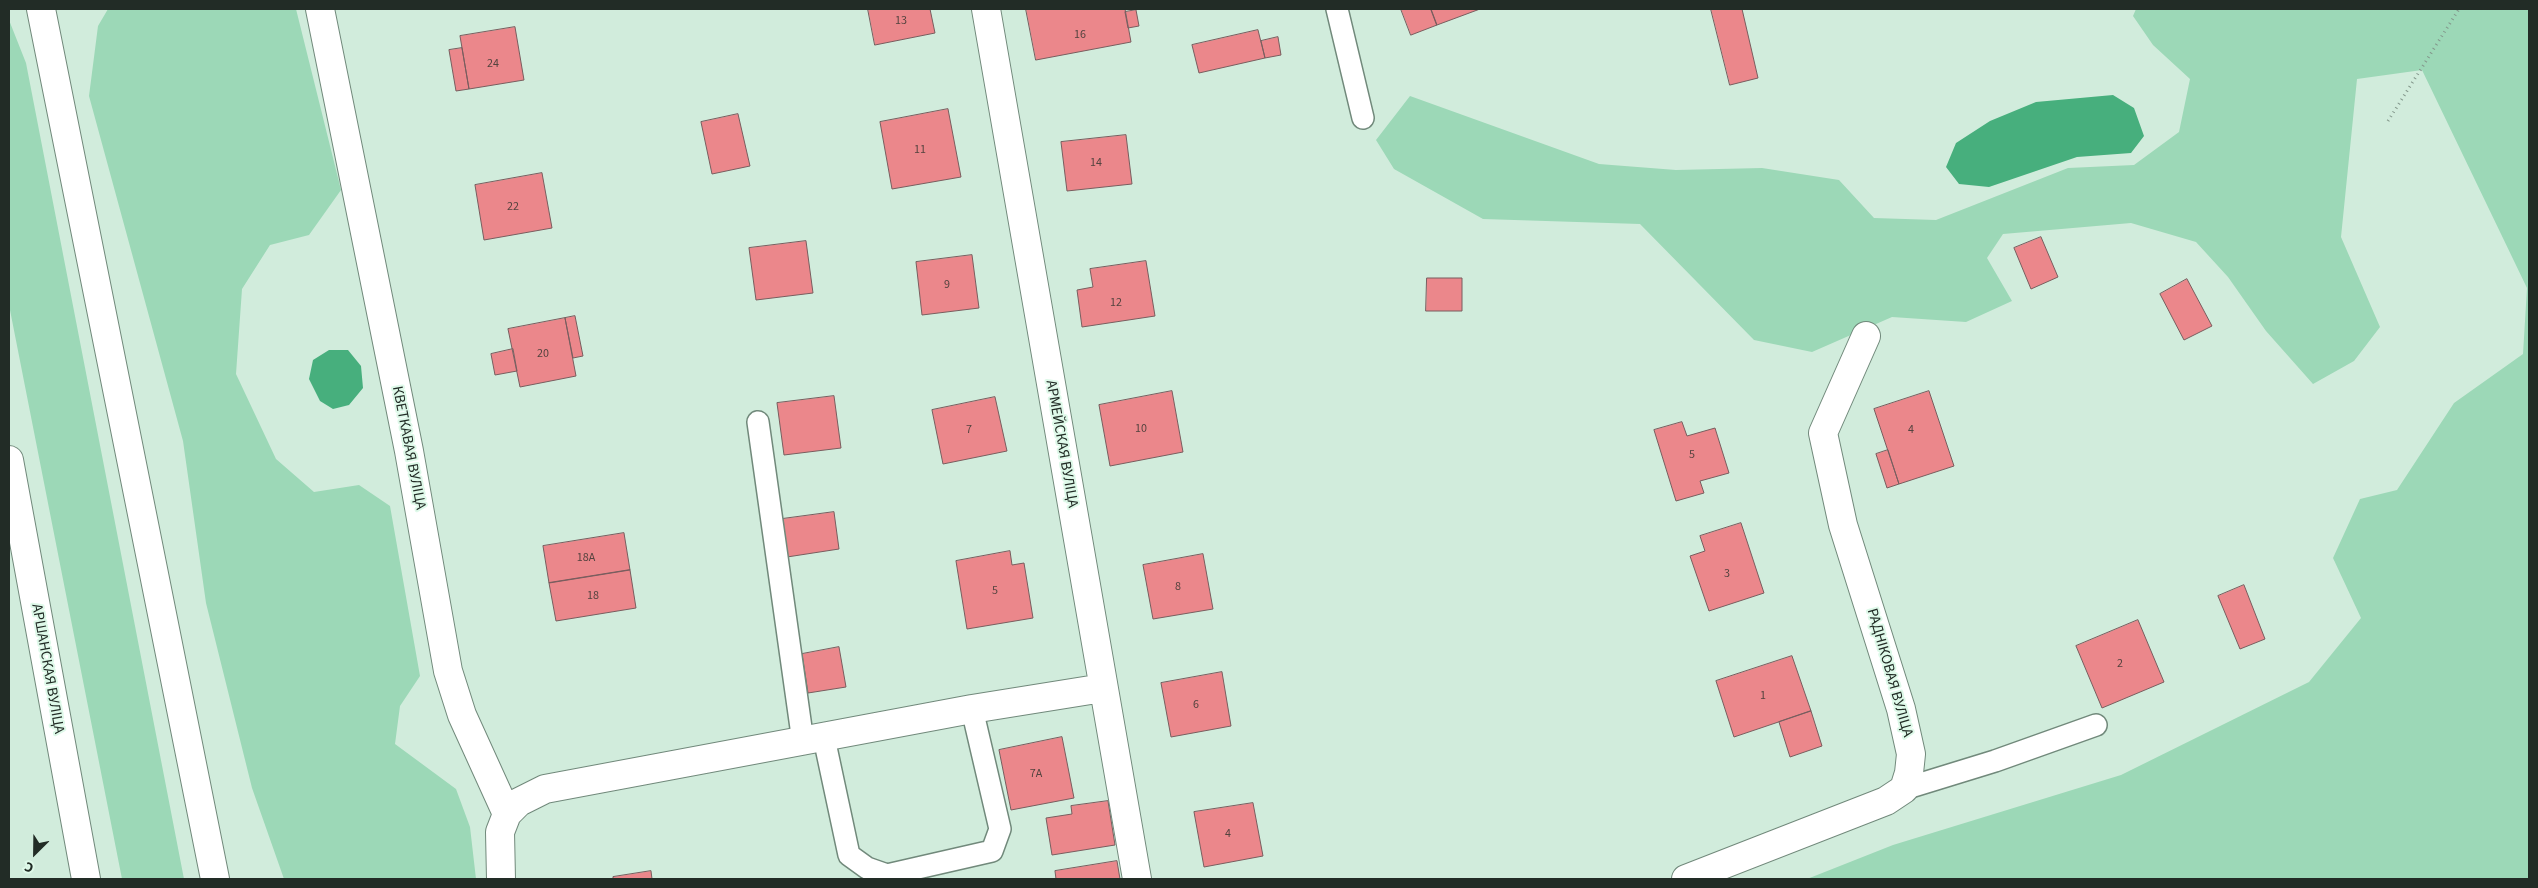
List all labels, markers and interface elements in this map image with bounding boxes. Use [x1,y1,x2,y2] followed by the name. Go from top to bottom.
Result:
[895,14,907,28] house number: 13
[1074,28,1086,42] house number: 16
[487,57,499,71] house number: 24
[914,143,926,157] house number: 11
[1090,156,1102,170] house number: 14
[507,200,519,214] house number: 22
[944,278,950,292] house number: 9
[1110,296,1122,310] house number: 12
[537,347,549,361] house number: 20
[1041,379,1081,509] street label: АРМЕЙСКАЯ ВУЛІЦА
[387,385,429,511] street label: КВЕТКАВАЯ ВУЛІЦА
[1135,422,1147,436] house number: 10
[966,423,972,437] house number: 7
[1908,423,1914,437] house number: 4
[1689,448,1695,462] house number: 5
[577,551,595,565] house number: 18А
[1724,567,1730,581] house number: 3
[1175,580,1181,594] house number: 8
[992,584,998,598] house number: 5
[587,589,599,603] house number: 18
[27,603,67,735] street label: АРШАНСКАЯ ВУЛІЦА
[1862,607,1916,739] street label: РАДНІКОВАЯ ВУЛІЦА
[2117,657,2123,671] house number: 2
[1760,689,1766,703] house number: 1
[1193,698,1199,712] house number: 6
[1030,767,1042,781] house number: 7А
[1225,827,1231,841] house number: 4
[10,828,60,878] north arrow
[21,856,37,878] text: С

